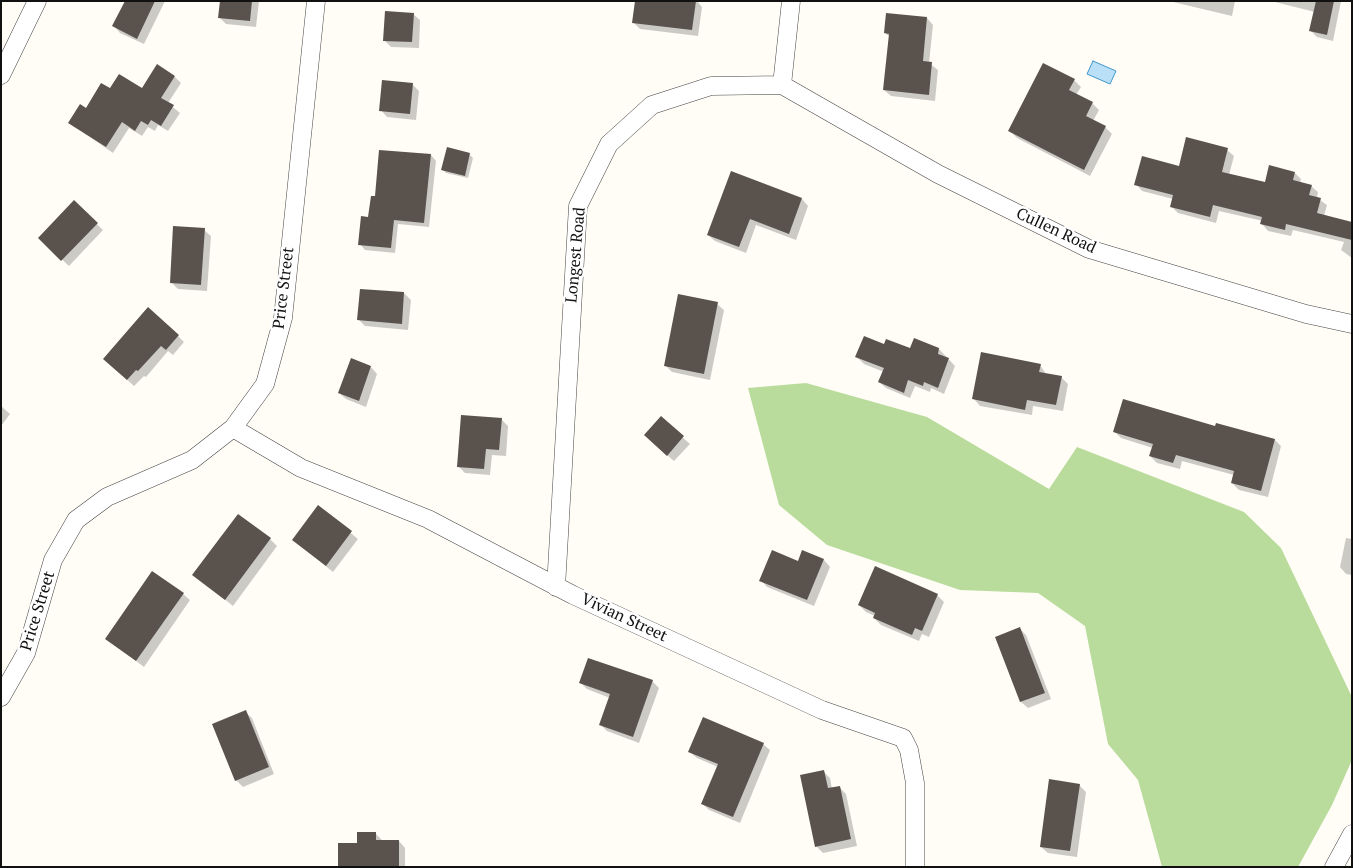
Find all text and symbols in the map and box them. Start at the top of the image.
street label: Cullen Road [1013,204,1099,258]
street label: Longest Road [562,206,590,304]
street label: Price Street [269,246,299,330]
street label: Price Street [17,569,59,653]
street label: Vivian Street [578,590,670,646]

